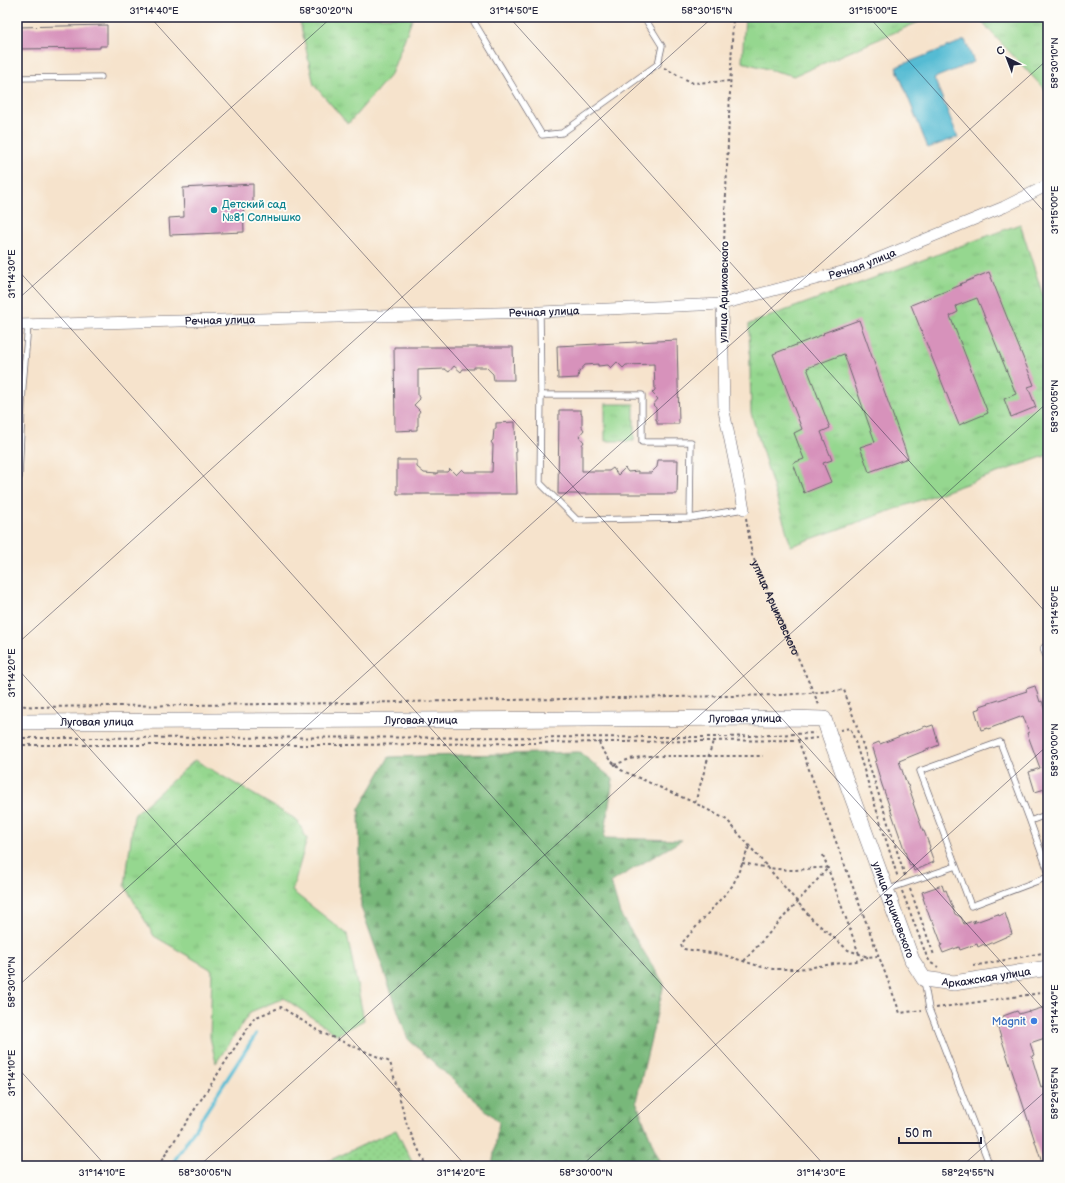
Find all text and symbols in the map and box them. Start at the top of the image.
text: 31°14'40"E [129,5,179,17]
text: 58°30'20"N [299,5,353,17]
text: 31°14'50"E [490,5,539,17]
text: 58°30'15"N [681,5,733,17]
text: 31°15'00"E [849,5,898,17]
text: 58°30'10"N [1049,37,1061,89]
north arrow [987,38,1027,78]
text: С [993,43,1008,58]
text: 31°15'00"E [1049,185,1061,234]
place label: Детский сад №81 Солнышко [222,198,301,224]
marker: Детский сад №81 Солнышко [209,205,219,215]
street label: улица Арциховского [717,241,731,343]
street label: Речная улица [827,245,898,282]
text: 31°14'30"E [6,249,18,299]
street label: Речная улица [508,304,580,319]
street label: Речная улица [184,313,256,327]
text: 58°30'05"N [1049,379,1061,433]
street label: улица Арциховского [749,558,802,657]
text: 31°14'50"E [1049,585,1061,634]
text: 31°14'20"E [6,648,18,697]
street label: Луговая улица [707,712,782,725]
street label: Луговая улица [383,713,458,727]
street label: Луговая улица [59,715,134,728]
text: 58°30'00"N [1049,723,1061,777]
street label: улица Арциховского [870,860,917,960]
text: 58°30'10"N [6,956,18,1008]
street label: Аркажская улица [940,964,1032,990]
text: 31°14'40"E [1049,984,1061,1034]
place label: Magnit [992,1015,1027,1028]
marker: Magnit [1029,1016,1039,1026]
text: 31°14'10"E [6,1049,18,1096]
text: 58°29'55"N [1049,1067,1061,1119]
scale bar [899,1119,981,1145]
text: 50 m [905,1126,932,1141]
text: 31°14'10"E [79,1167,126,1179]
text: 58°30'05"N [178,1167,232,1179]
text: 31°14'20"E [437,1167,486,1179]
text: 58°30'00"N [559,1167,613,1179]
text: 31°14'30"E [796,1167,846,1179]
text: 58°29'55"N [942,1167,994,1179]

